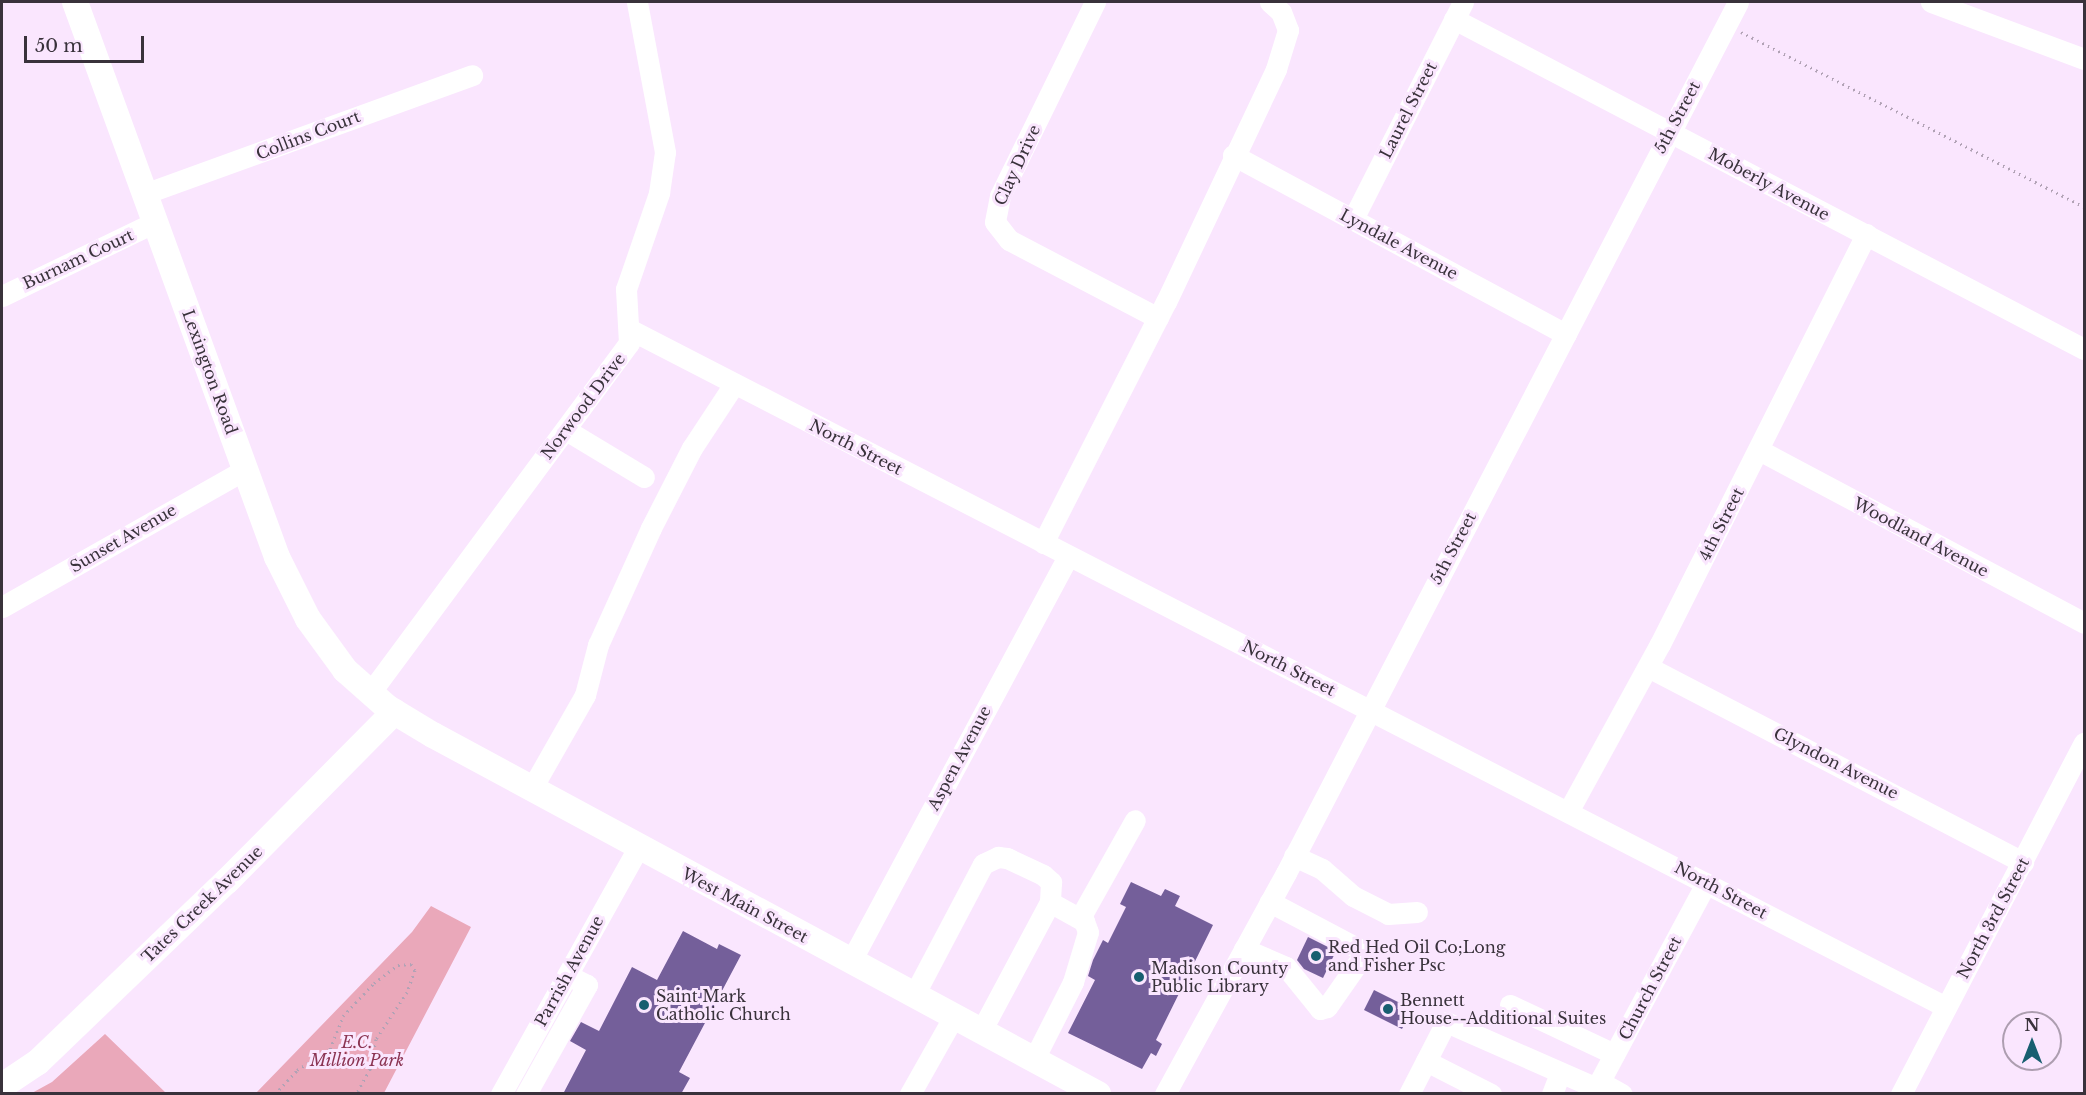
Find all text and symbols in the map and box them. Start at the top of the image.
scale bar [27,24,147,62]
text: 50 m [35,35,83,57]
street label: Laurel Street [1375,59,1441,161]
street label: 5th Street [1650,78,1704,156]
street label: Collins Court [253,106,363,164]
street label: Clay Drive [990,121,1044,209]
street label: Moberly Avenue [1705,144,1833,224]
street label: Lyndale Avenue [1337,205,1461,283]
street label: Burnam Court [20,225,136,293]
street label: Lexington Road [179,307,241,437]
street label: Norwood Drive [537,349,629,463]
street label: North Street [806,415,906,479]
street label: 4th Street [1694,484,1748,564]
street label: Woodland Avenue [1850,493,1992,581]
street label: Sunset Avenue [66,500,180,576]
street label: 5th Street [1426,509,1480,587]
street label: North Street [1239,636,1339,700]
street label: Aspen Avenue [923,702,995,814]
street label: Glyndon Avenue [1770,723,1902,803]
street label: Tates Creek Avenue [137,841,267,967]
street label: North 3rd Street [1953,854,2033,982]
street label: North Street [1672,858,1770,922]
street label: West Main Street [679,864,811,946]
street label: Parrish Avenue [531,912,607,1030]
street label: Church Street [1615,933,1685,1043]
place label: Red Hed Oil Co;Long and Fisher Psc [1328,937,1505,975]
marker: Red Hed Oil Co;Long and Fisher Psc [1309,949,1323,963]
place label: Madison County Public Library [1151,958,1288,996]
marker: Madison County Public Library [1132,970,1146,984]
place label: Saint Mark Catholic Church [656,986,791,1024]
place label: Bennett House--Additional Suites [1400,990,1606,1028]
marker: Saint Mark Catholic Church [637,998,651,1012]
marker: Bennett House--Additional Suites [1381,1002,1395,1016]
north arrow [2002,1011,2062,1071]
text: N [2024,1015,2040,1035]
park label: E.C. Million Park [310,1032,404,1070]

